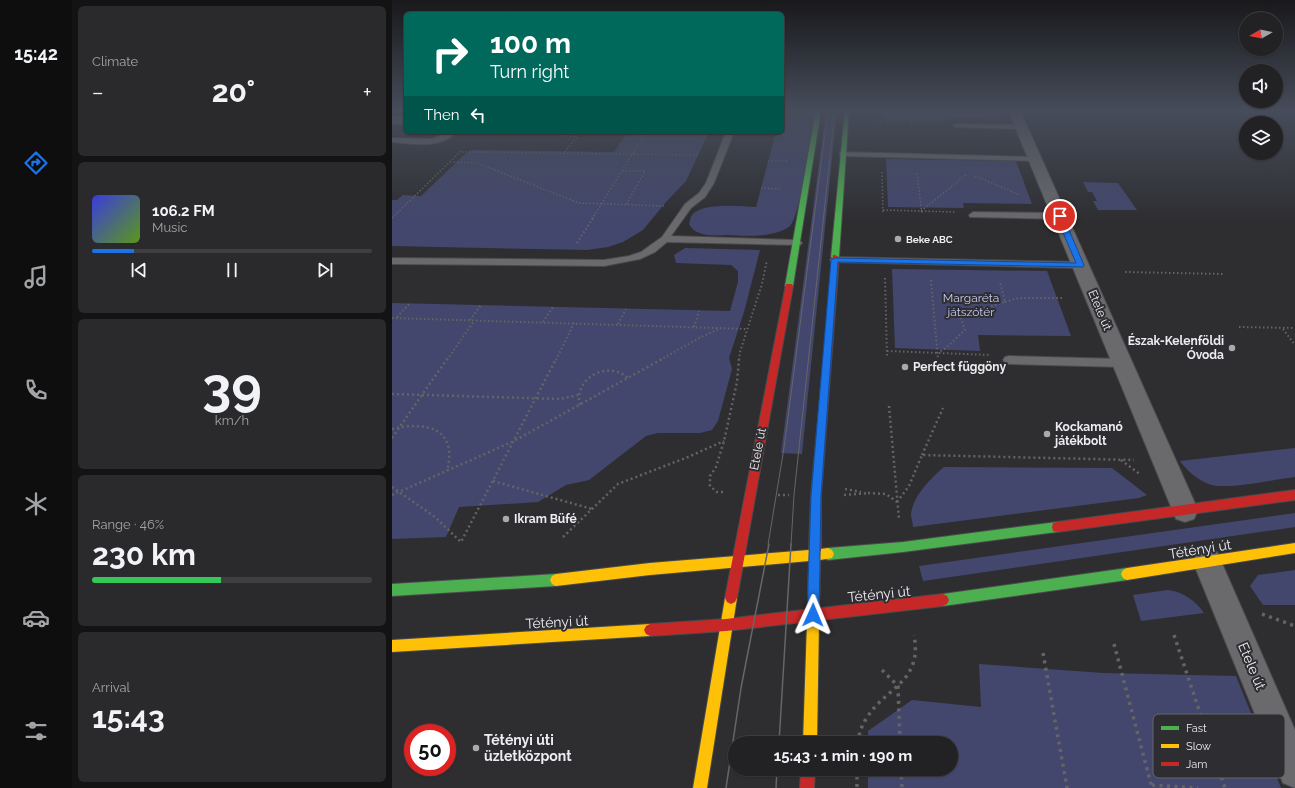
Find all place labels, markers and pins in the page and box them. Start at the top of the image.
pin [1043,199,1077,233]
marker: Beke ABC [893,234,903,244]
place label: Beke ABC [906,234,953,245]
place label: Észak-Kelenföldi Óvoda [1128,333,1224,362]
marker: Észak-Kelenföldi Óvoda [1227,343,1237,353]
place label: Perfect függöny [913,360,1006,374]
marker: Perfect függöny [900,362,910,372]
place label: Kockamanó játékbolt [1053,420,1123,448]
marker: Kockamanó játékbolt [1042,429,1052,439]
place label: Ikram Büfé [514,512,577,526]
marker: Ikram Büfé [501,514,511,524]
place label: Tétényi úti üzletközpont [484,732,572,764]
marker: Tétényi úti üzletközpont [471,743,481,753]

